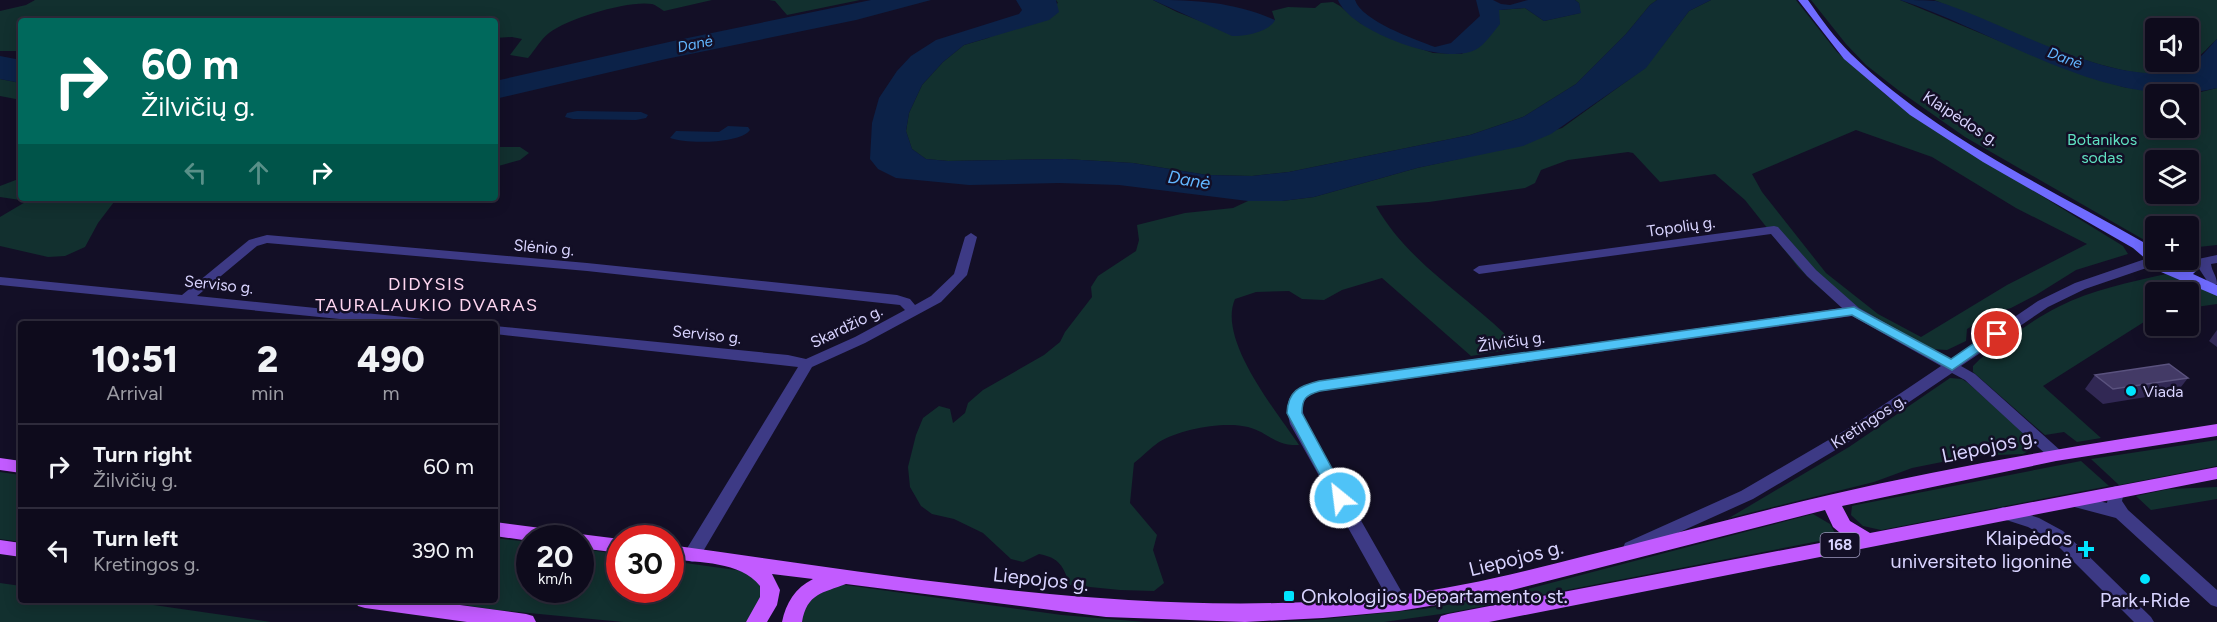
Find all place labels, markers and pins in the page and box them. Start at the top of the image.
pin [1971,308,2022,359]
place label: Viada [2143,382,2184,401]
marker: Viada [2124,384,2138,398]
place label: Klaipėdos universiteto ligoninė [1890,526,2072,573]
marker: Klaipėdos universiteto ligoninė [2077,540,2095,558]
marker: Park+Ride [2138,572,2152,586]
place label: Onkologijos Departamento st. [1301,584,1568,608]
place label: Park+Ride [2100,588,2190,612]
marker: Onkologijos Departamento st. [1282,589,1296,603]

